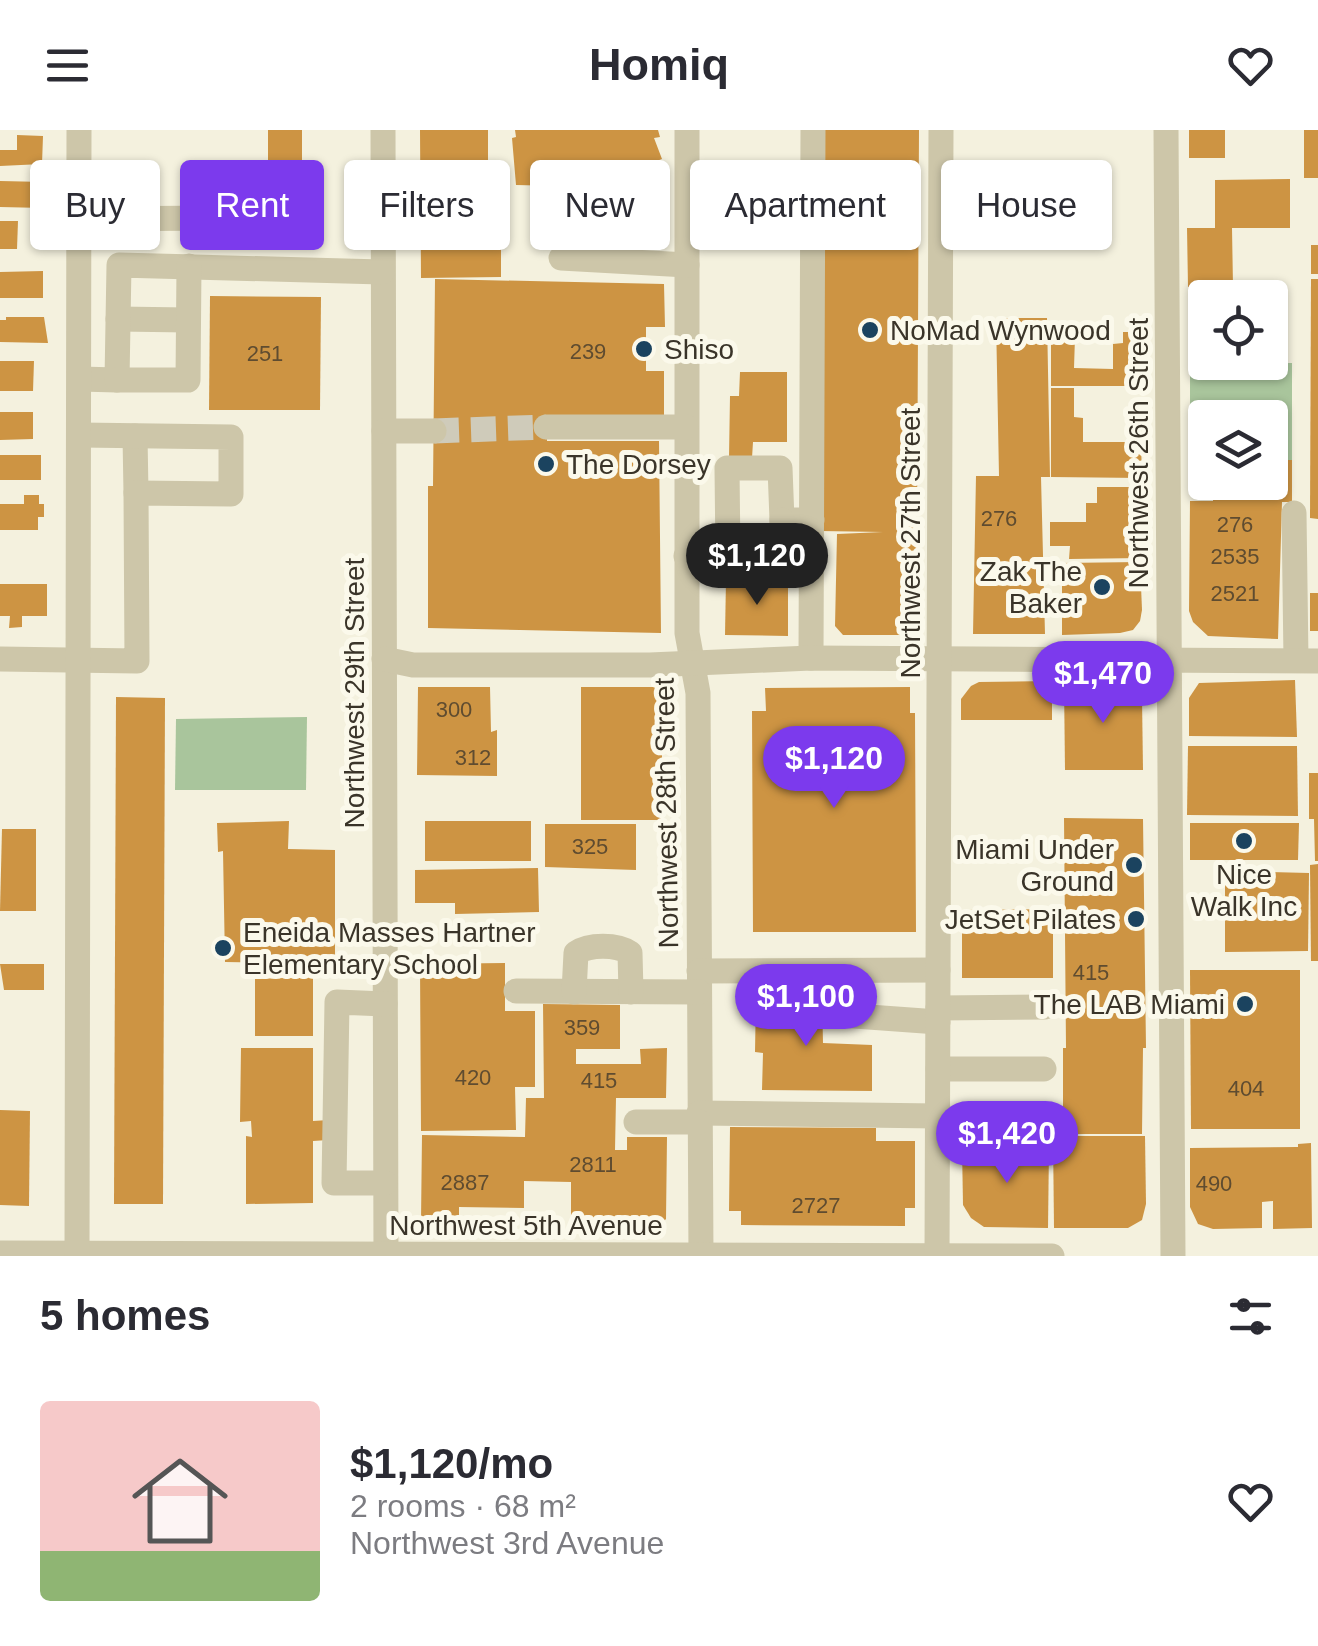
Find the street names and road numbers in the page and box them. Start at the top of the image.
street label: Northwest 26th Street [1123,317,1154,588]
street label: Northwest 27th Street [895,407,926,678]
street label: Northwest 29th Street [339,557,370,828]
street label: Northwest 28th Street [649,677,684,949]
street label: Northwest 5th Avenue [389,1210,663,1241]

